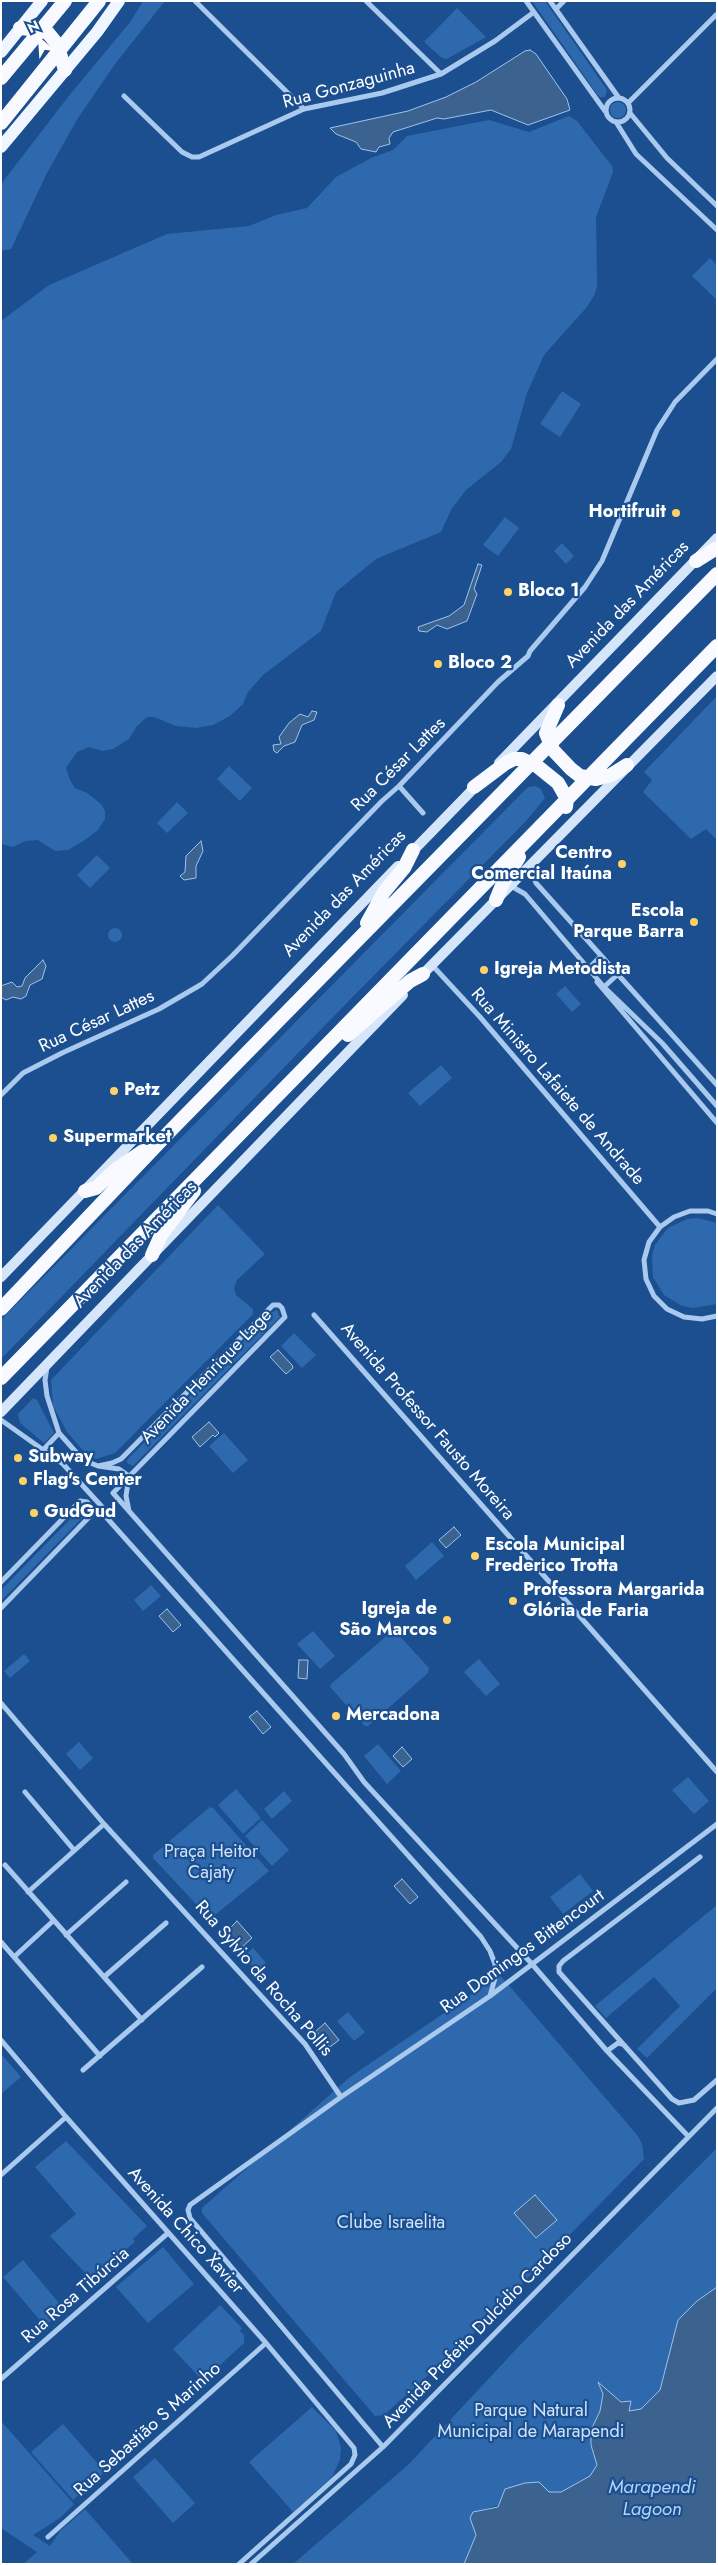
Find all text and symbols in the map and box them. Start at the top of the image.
north arrow [15,15,65,65]
text: N [24,15,43,38]
street label: Rua Gonzaguinha [281,58,417,114]
place label: Hortifruit [589,502,666,524]
marker: Hortifruit [670,507,682,519]
street label: Avenida das Américas [562,537,694,673]
place label: Bloco 1 [518,581,580,603]
marker: Bloco 1 [502,586,514,598]
place label: Bloco 2 [448,653,512,675]
marker: Bloco 2 [432,658,444,670]
street label: Rua César Lattes [347,713,451,817]
street label: Avenida das Américas [279,826,411,962]
place label: Centro Comercial Itaúna [471,843,612,886]
marker: Centro Comercial Itaúna [616,858,628,870]
place label: Escola Parque Barra [573,901,684,944]
marker: Escola Parque Barra [688,916,700,928]
place label: Igreja Metodista [494,959,631,981]
marker: Igreja Metodista [478,964,490,976]
street label: Rua Ministro Lafaiete de Andrade [466,984,648,1190]
street label: Rua César Lattes [36,986,158,1058]
place label: Petz [124,1080,160,1102]
marker: Petz [108,1085,120,1097]
place label: Supermarket [63,1127,171,1149]
marker: Supermarket [47,1132,59,1144]
street label: Avenida das Américas [70,1177,202,1313]
street label: Avenida Henrique Lage [137,1305,277,1449]
street label: Avenida Professor Fausto Moreira [335,1319,519,1525]
place label: Subway [28,1447,93,1469]
marker: Subway [12,1452,24,1464]
place label: Flag's Center [33,1470,142,1492]
marker: Flag's Center [17,1475,29,1487]
place label: GudGud [44,1502,116,1524]
marker: GudGud [28,1507,40,1519]
place label: Escola Municipal Frederico Trotta [485,1535,625,1578]
marker: Escola Municipal Frederico Trotta [469,1550,481,1562]
place label: Professora Margarida Glória de Faria [523,1580,704,1622]
marker: Professora Margarida Glória de Faria [507,1595,519,1607]
place label: Igreja de São Marcos [339,1599,437,1642]
marker: Igreja de São Marcos [441,1614,453,1626]
place label: Mercadona [346,1705,440,1727]
marker: Mercadona [330,1710,342,1722]
park label: Praça Heitor Cajaty [164,1842,258,1885]
street label: Rua Domingos Bittencourt [437,1885,609,2019]
street label: Rua Sylvio da Rocha Pollis [190,1897,336,2061]
street label: Avenida Chico Xavier [122,2163,248,2299]
park label: Clube Israelita [337,2213,445,2235]
street label: Avenida Prefeito Dulcídio Cardoso [379,2229,577,2433]
street label: Rua Rosa Tibúrcia [18,2243,134,2349]
street label: Rua Sebastião S Marinho [70,2358,226,2502]
park label: Parque Natural Municipal de Marapendi [438,2401,624,2444]
water label: Marapendi Lagoon [608,2477,696,2521]

